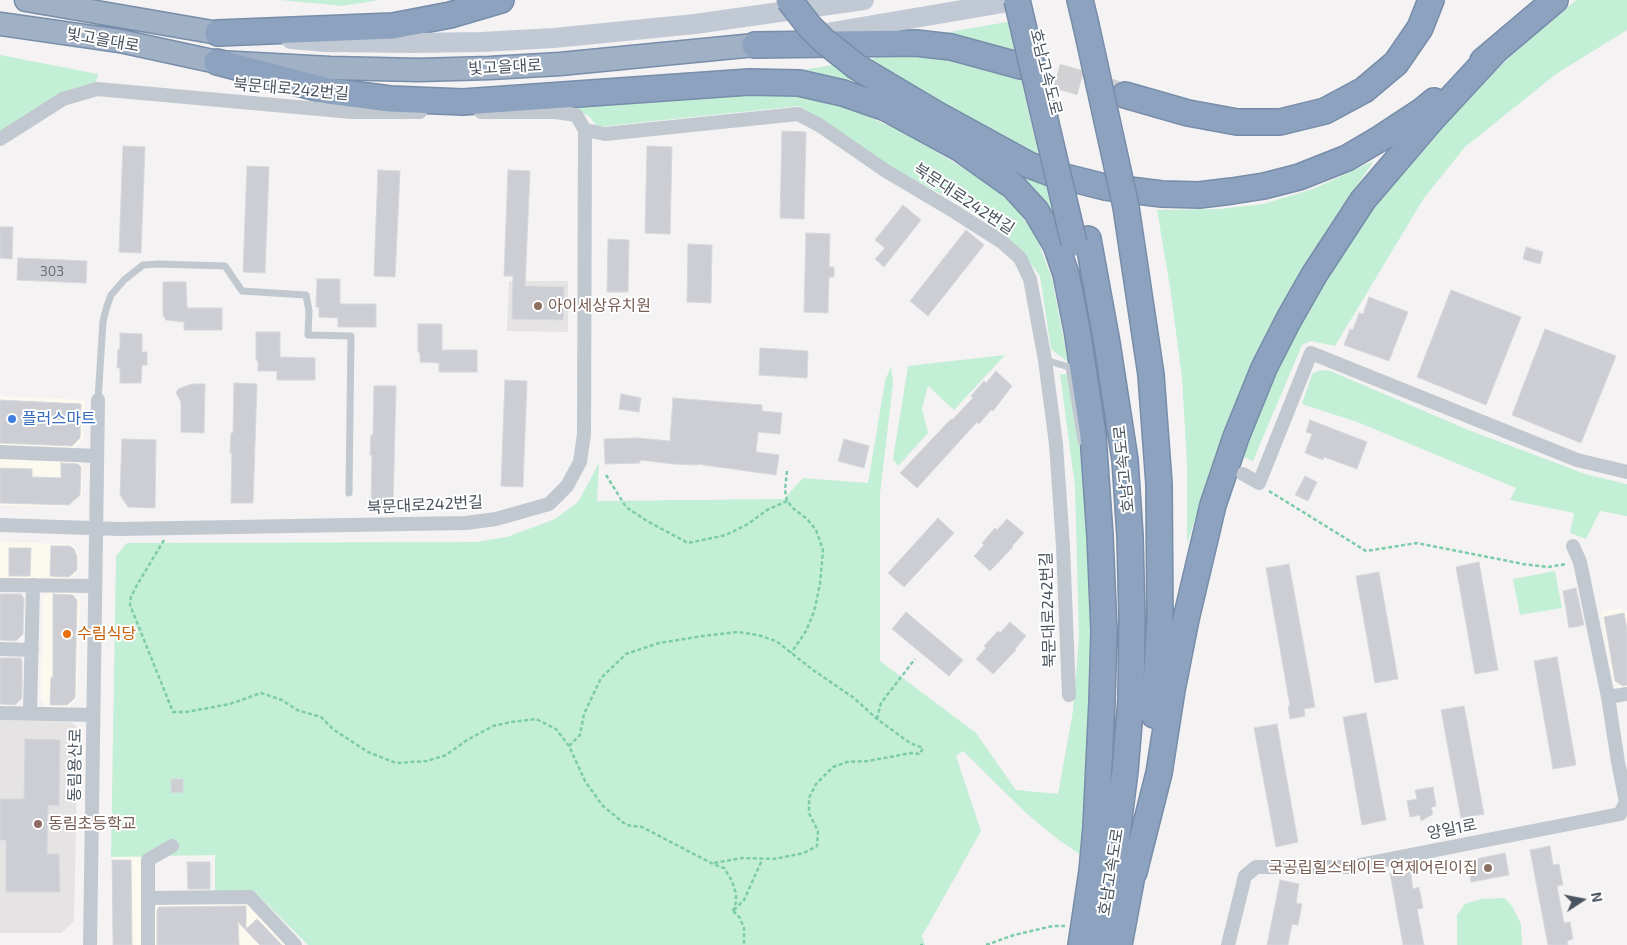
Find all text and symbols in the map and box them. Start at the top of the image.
street label: 빛고을대로 [65,24,141,56]
street label: 호남고속도로 [1026,27,1066,117]
street label: 빛고을대로 [468,55,542,79]
street label: 북문대로242번길 [232,74,350,104]
street label: 북문대로242번길 [910,159,1018,239]
house number: 303 [40,263,64,279]
place label: 아이세상유치원 [548,296,651,316]
marker: 아이세상유치원 [532,300,544,312]
place label: 플러스마트 [22,409,96,429]
marker: 플러스마트 [6,413,18,425]
street label: 호남고속도로 [1110,424,1138,514]
street label: 북문대로242번길 [367,492,483,518]
street label: 북문대로242번길 [1036,552,1060,668]
place label: 수림식당 [77,624,136,644]
marker: 수림식당 [61,628,73,640]
street label: 동림용산로 [65,728,85,802]
place label: 동림초등학교 [48,814,136,834]
street label: 양일1로 [1425,815,1479,843]
marker: 동림초등학교 [32,818,44,830]
street label: 호남고속도로 [1095,827,1127,917]
place label: 국공립힐스테이트 연제어린이집 [1268,858,1478,878]
marker: 국공립힐스테이트 연제어린이집 [1482,862,1494,874]
north arrow [1557,875,1607,925]
text: N [1588,890,1607,904]

